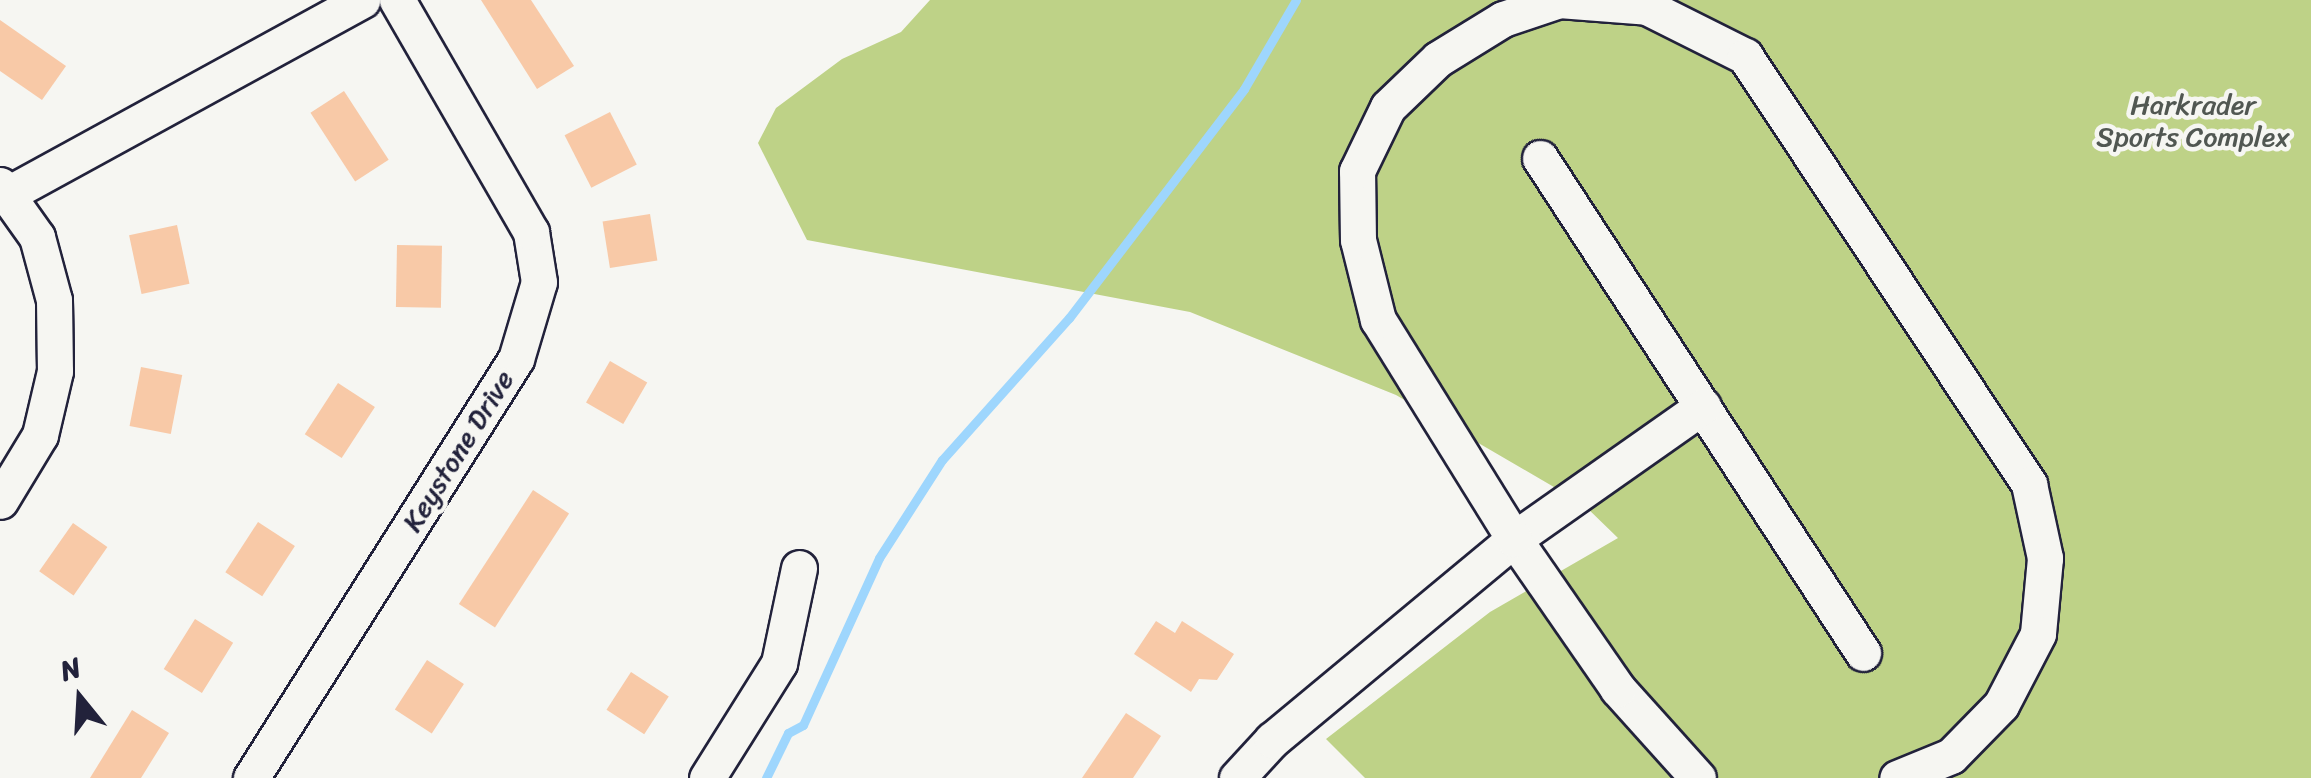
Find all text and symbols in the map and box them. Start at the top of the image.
park label: Harkrader Sports Complex [2096,88,2290,154]
street label: Keystone Drive [395,364,521,538]
text: N [54,643,87,695]
north arrow [30,648,130,748]

